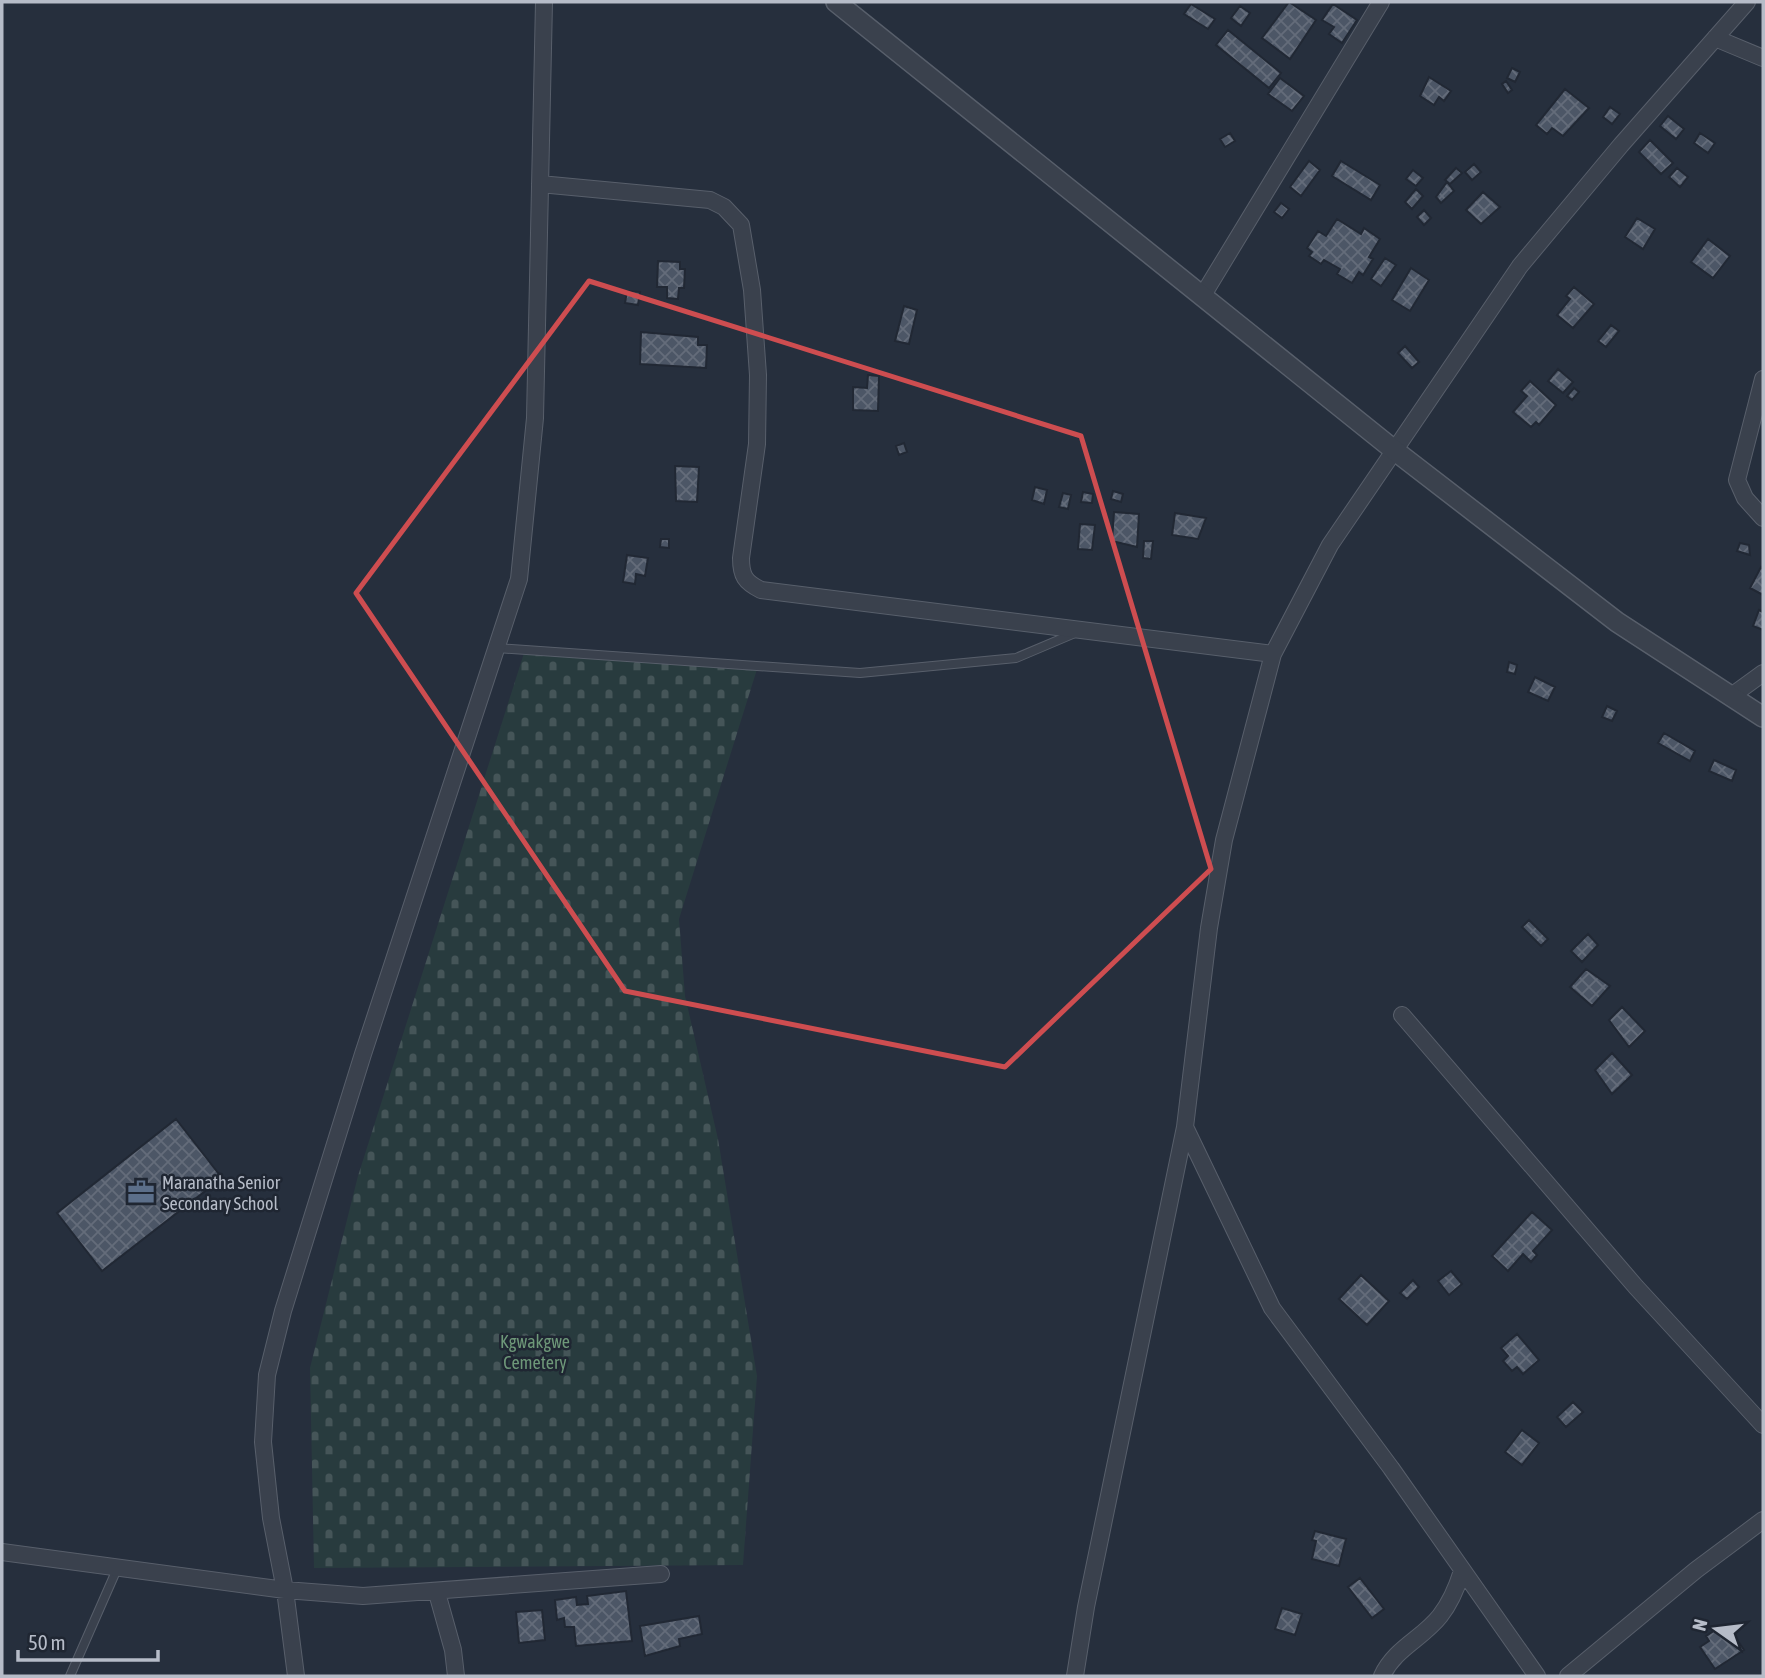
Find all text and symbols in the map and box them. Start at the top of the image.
place label: Maranatha Senior Secondary School [162,1172,281,1214]
office icon: Maranatha Senior Secondary School [126,1177,156,1207]
park label: Kgwakgwe Cemetery [500,1331,570,1373]
north arrow [1681,1594,1751,1664]
text: N [1687,1617,1712,1633]
scale bar [18,1618,158,1662]
text: 50 m [28,1630,66,1654]

